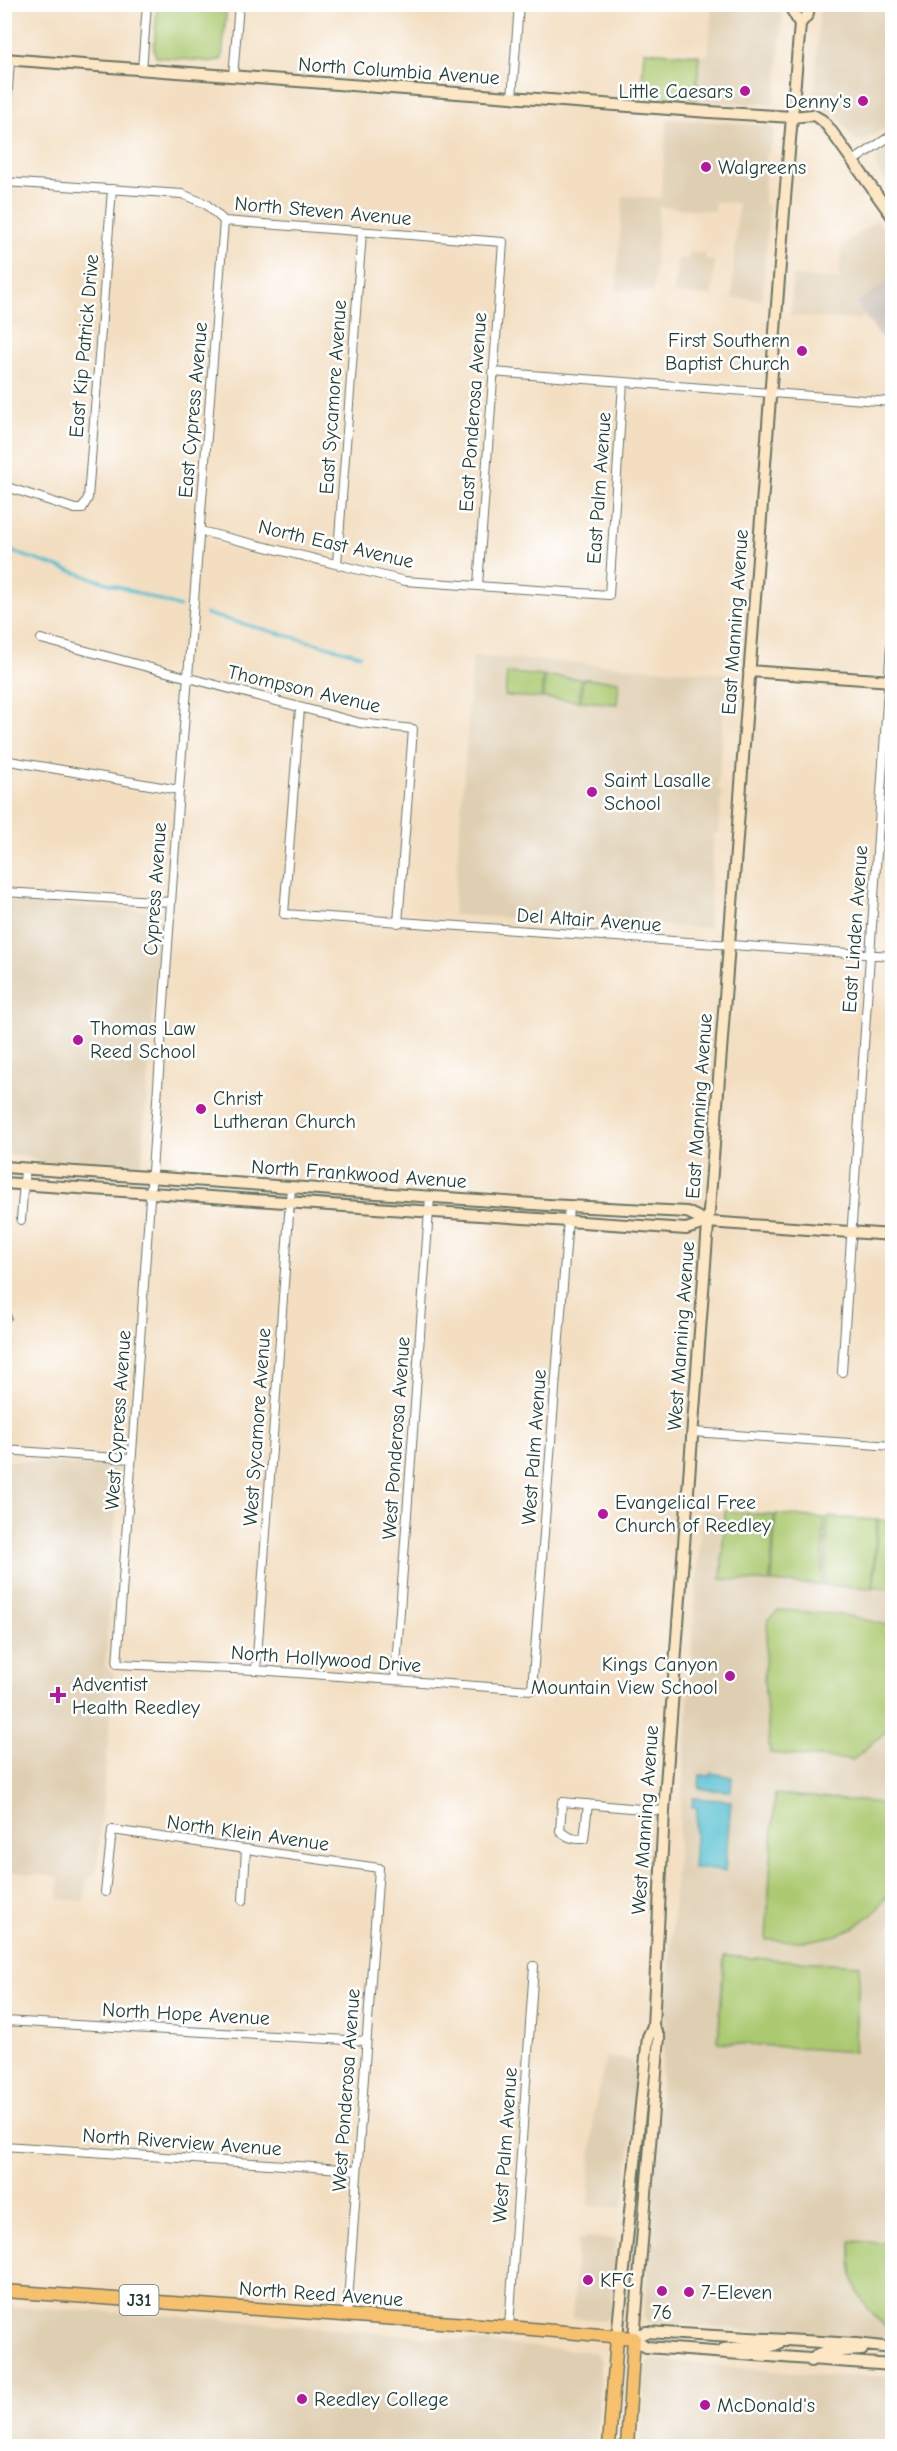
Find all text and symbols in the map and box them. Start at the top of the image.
street label: North Columbia Avenue [297,52,501,90]
place label: Little Caesars [618,80,733,103]
marker: Little Caesars [738,84,752,98]
place label: Denny's [785,90,851,113]
marker: Denny's [856,94,870,108]
place label: Walgreens [718,156,806,179]
marker: Walgreens [699,160,713,174]
street label: North Steven Avenue [234,192,412,230]
street label: East Kip Patrick Drive [65,253,103,439]
street label: East Sycamore Avenue [315,299,351,495]
street label: East Ponderosa Avenue [455,311,491,513]
street label: East Cypress Avenue [174,321,212,499]
place label: First Southern Baptist Church [665,329,790,375]
marker: First Southern Baptist Church [795,344,809,358]
street label: East Palm Avenue [582,411,616,565]
street label: North East Avenue [256,515,416,573]
street label: East Manning Avenue [717,528,753,716]
street label: Thompson Avenue [225,660,383,718]
place label: Saint Lasalle School [604,769,711,815]
marker: Saint Lasalle School [585,785,599,799]
street label: Cypress Avenue [139,822,171,956]
street label: East Linden Avenue [838,844,872,1014]
street label: Del Altair Avenue [516,903,662,937]
street label: East Manning Avenue [681,1012,717,1200]
place label: Thomas Law Reed School [90,1017,196,1063]
marker: Thomas Law Reed School [71,1033,85,1047]
place label: Christ Lutheran Church [213,1087,356,1133]
marker: Christ Lutheran Church [194,1102,208,1116]
street label: North Frankwood Avenue [251,1155,467,1193]
street label: West Manning Avenue [663,1241,699,1431]
street label: West Sycamore Avenue [239,1327,275,1527]
street label: West Cypress Avenue [100,1329,136,1511]
street label: West Ponderosa Avenue [377,1336,415,1540]
street label: West Palm Avenue [517,1368,551,1526]
place label: Evangelical Free Church of Reedley [615,1491,771,1537]
marker: Evangelical Free Church of Reedley [596,1507,610,1521]
street label: North Hollywood Drive [230,1641,422,1677]
place label: Kings Canyon Mountain View School [531,1653,718,1699]
marker: Kings Canyon Mountain View School [723,1669,737,1683]
place label: Adventist Health Reedley [72,1673,200,1719]
marker: Adventist Health Reedley [49,1686,67,1704]
street label: West Manning Avenue [627,1725,663,1915]
street label: North Klein Avenue [165,1810,331,1856]
street label: West Ponderosa Avenue [327,1988,365,2192]
street label: North Hope Avenue [101,1998,271,2030]
street label: West Palm Avenue [488,2066,522,2224]
street label: North Riverview Avenue [82,2124,282,2160]
place label: KFC [600,2269,635,2292]
marker: KFC [581,2273,595,2287]
street label: North Reed Avenue [238,2277,404,2311]
place label: 7-Eleven [701,2281,772,2304]
marker: 76 [655,2284,669,2298]
road number: J31 [120,2285,158,2315]
marker: 7-Eleven [682,2285,696,2299]
place label: 76 [652,2301,672,2324]
place label: Reedley College [314,2388,449,2411]
marker: Reedley College [295,2392,309,2406]
place label: McDonald's [717,2394,815,2417]
marker: McDonald's [698,2398,712,2412]

